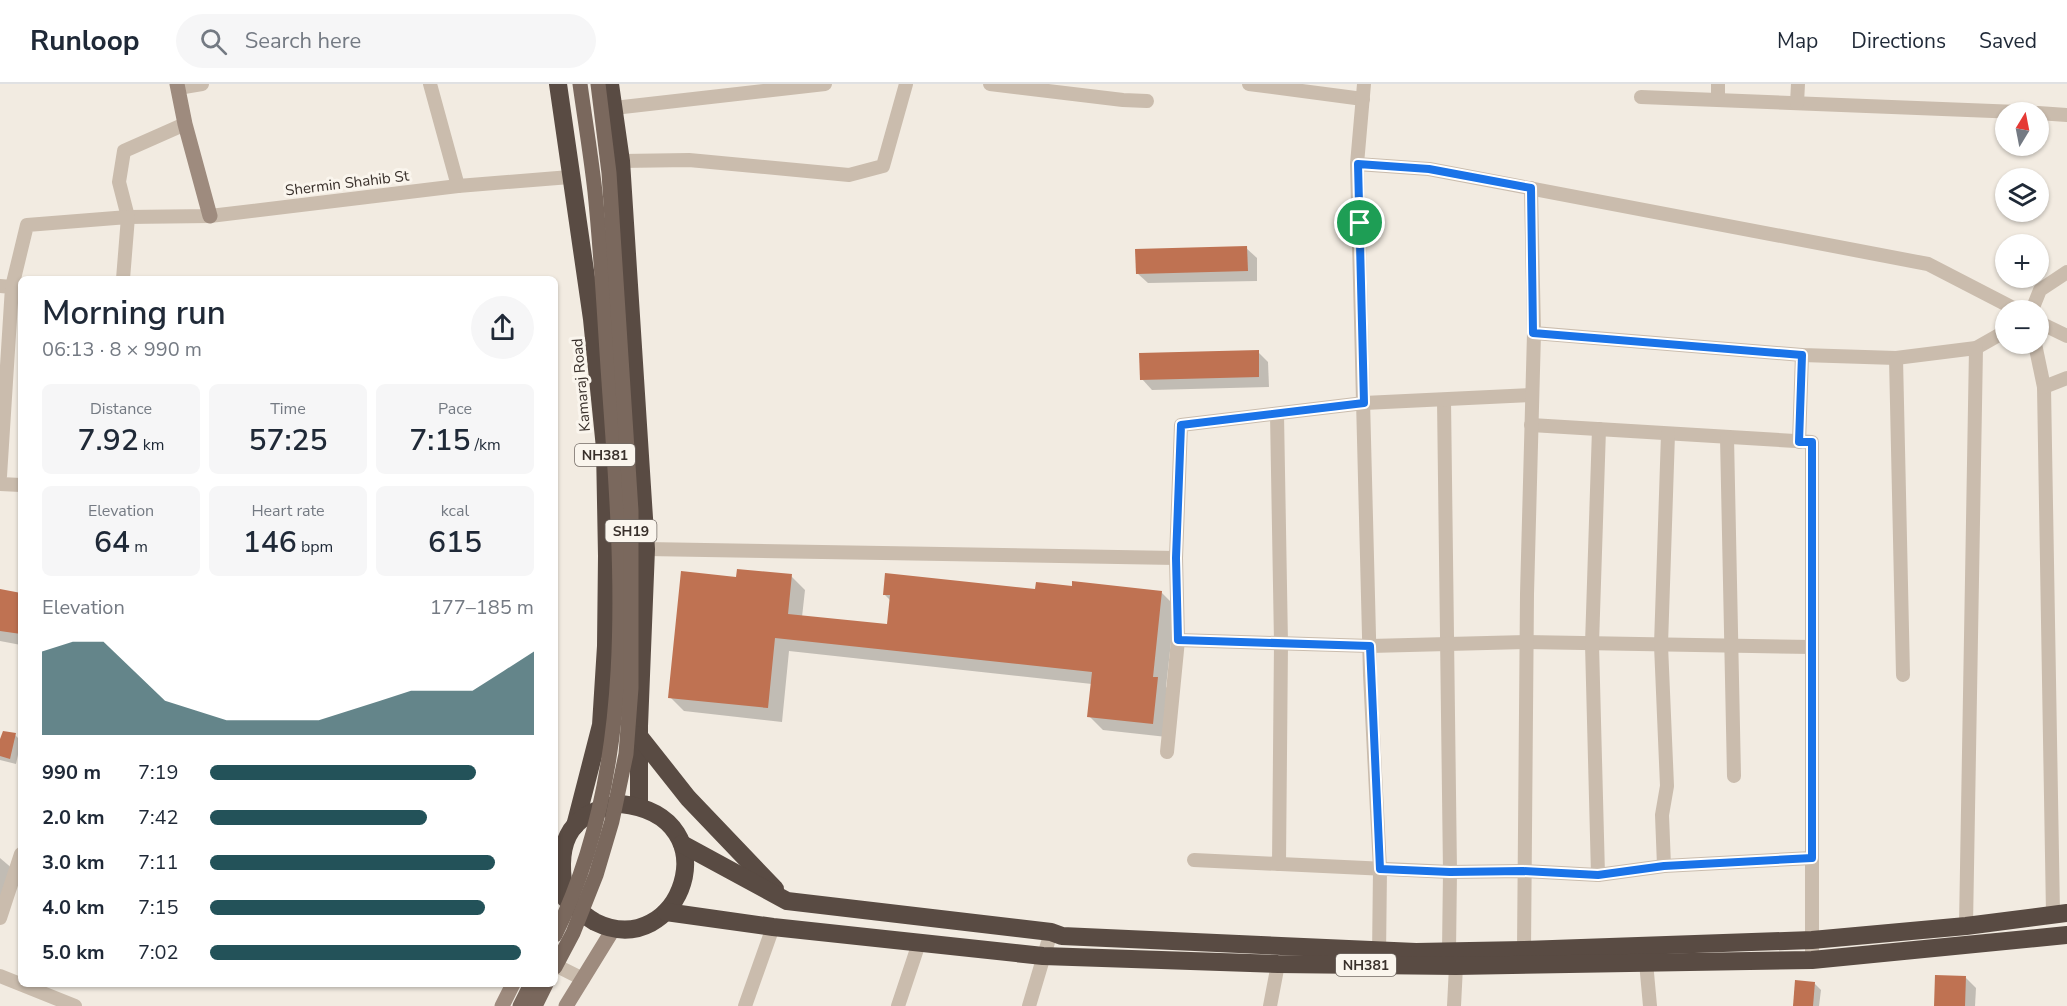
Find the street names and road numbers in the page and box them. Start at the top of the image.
street label: Shermin Shahib St [284,165,411,201]
street label: Kamaraj Road [567,337,595,433]
road number: NH381 [575,444,635,466]
road number: SH19 [606,520,656,542]
road number: NH381 [1336,954,1396,976]

